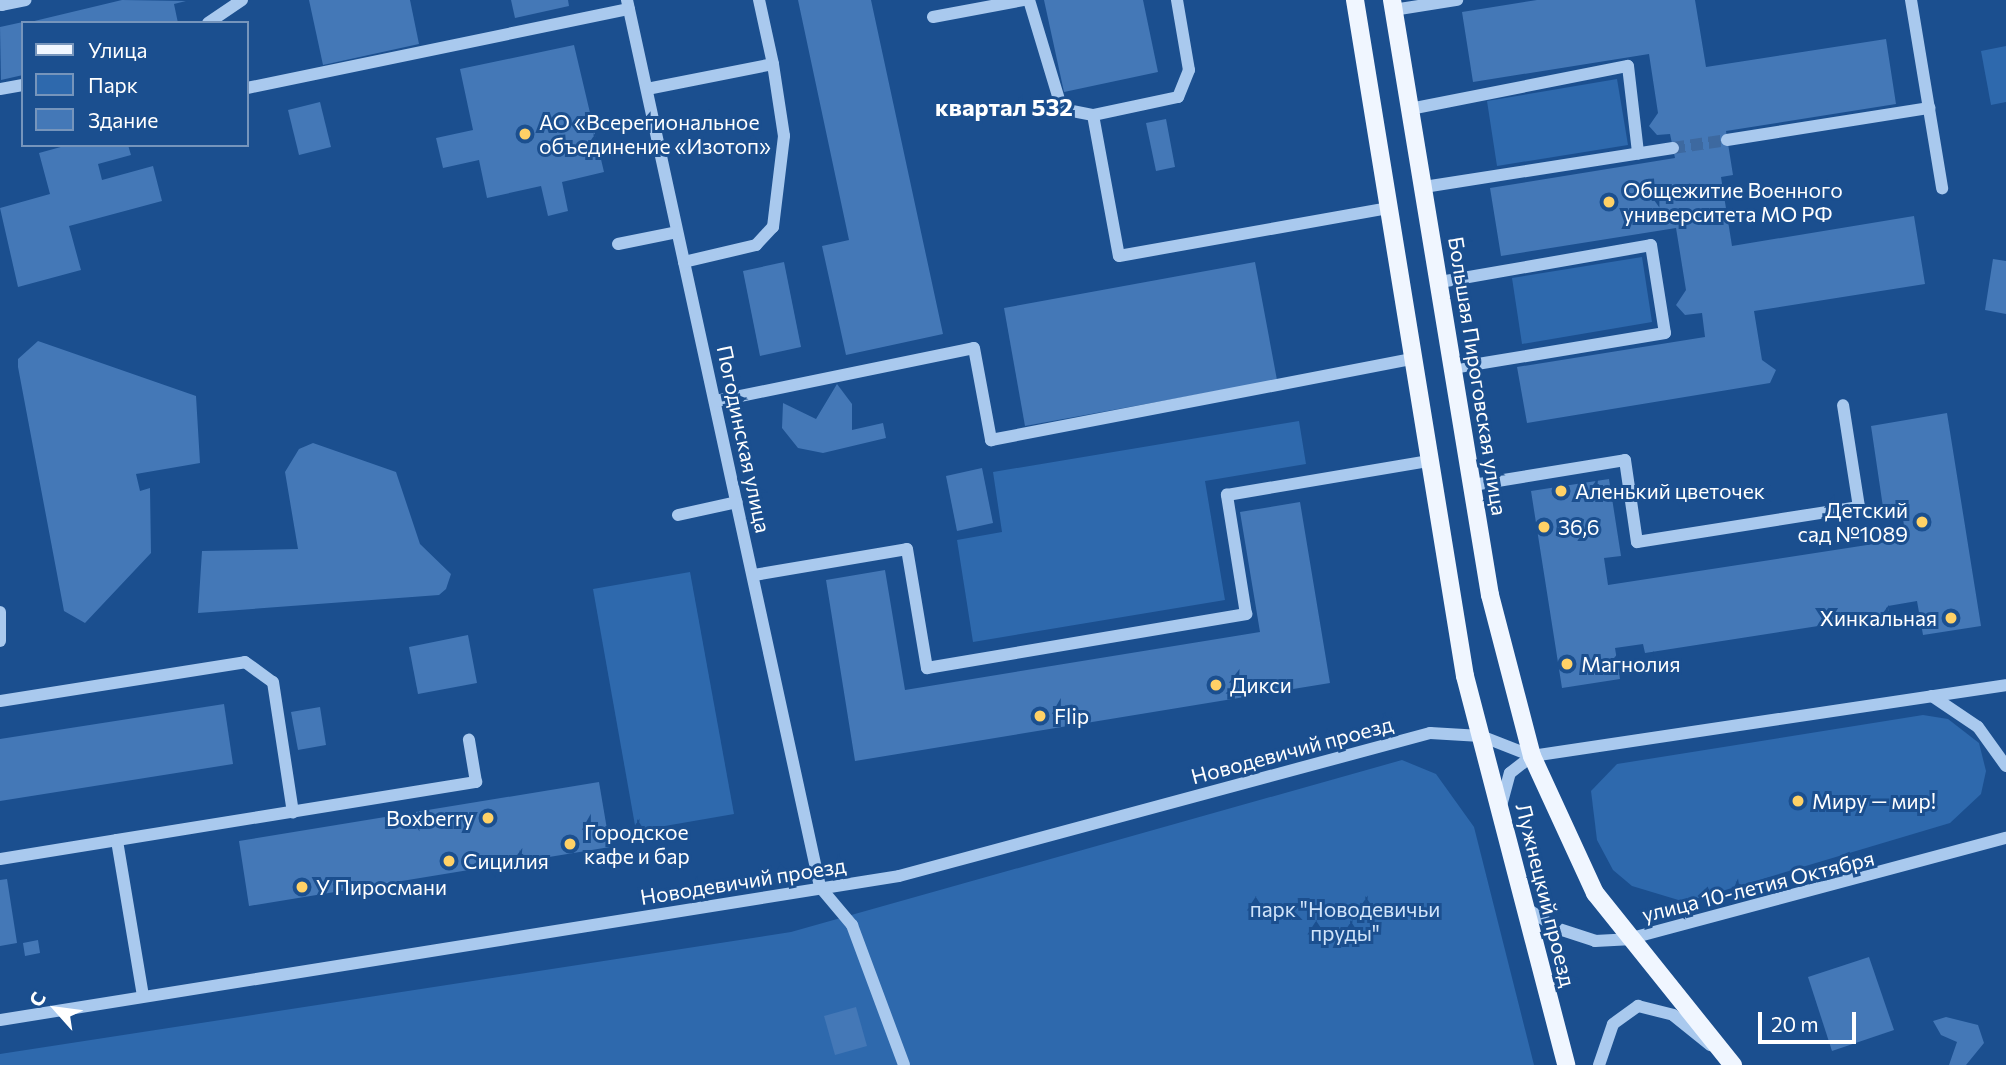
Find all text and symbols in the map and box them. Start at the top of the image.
legend [21,21,248,147]
text: Улица [88,37,147,62]
text: Парк [88,72,138,97]
district label: квартал 532 [935,93,1073,121]
text: Здание [88,107,158,132]
place label: АО «Всерегиональное объединение «Изотоп» [539,109,771,159]
marker: АО «Всерегиональное объединение «Изотоп» [517,126,533,142]
place label: Общежитие Военного университета МО РФ [1623,177,1843,227]
marker: Общежитие Военного университета МО РФ [1601,194,1617,210]
street label: Большая Пироговская улица [1443,235,1513,517]
street label: Погодинская улица [712,343,776,535]
place label: Аленький цветочек [1575,478,1765,504]
marker: Аленький цветочек [1553,483,1569,499]
place label: Детский сад №1089 [1798,497,1908,547]
place label: 36,6 [1558,514,1600,540]
marker: Детский сад №1089 [1914,514,1930,530]
marker: 36,6 [1536,519,1552,535]
place label: Хинкальная [1820,605,1937,631]
marker: Хинкальная [1943,610,1959,626]
place label: Магнолия [1581,651,1681,677]
marker: Магнолия [1559,656,1575,672]
place label: Дикси [1230,672,1292,698]
marker: Дикси [1208,677,1224,693]
place label: Flip [1054,703,1089,729]
marker: Flip [1032,708,1048,724]
street label: Новодевичий проезд [1188,711,1396,789]
place label: Миру — мир! [1812,788,1936,814]
marker: Миру — мир! [1790,793,1806,809]
street label: Лужнецкий проезд [1511,801,1581,989]
place label: Boxberry [386,805,474,831]
marker: Boxberry [480,810,496,826]
place label: Городское кафе и бар [584,819,690,869]
marker: Городское кафе и бар [562,836,578,852]
street label: улица 10-летия Октября [1639,845,1877,927]
place label: Сицилия [463,848,549,874]
street label: Новодевичий проезд [638,852,848,910]
marker: Сицилия [441,853,457,869]
place label: У Пиросмани [316,874,447,900]
marker: У Пиросмани [294,879,310,895]
park label: парк "Новодевичьи пруды" [1250,896,1440,946]
north arrow [21,974,91,1044]
text: С [24,988,50,1010]
scale bar [1761,998,1859,1042]
text: 20 m [1771,1011,1819,1036]

